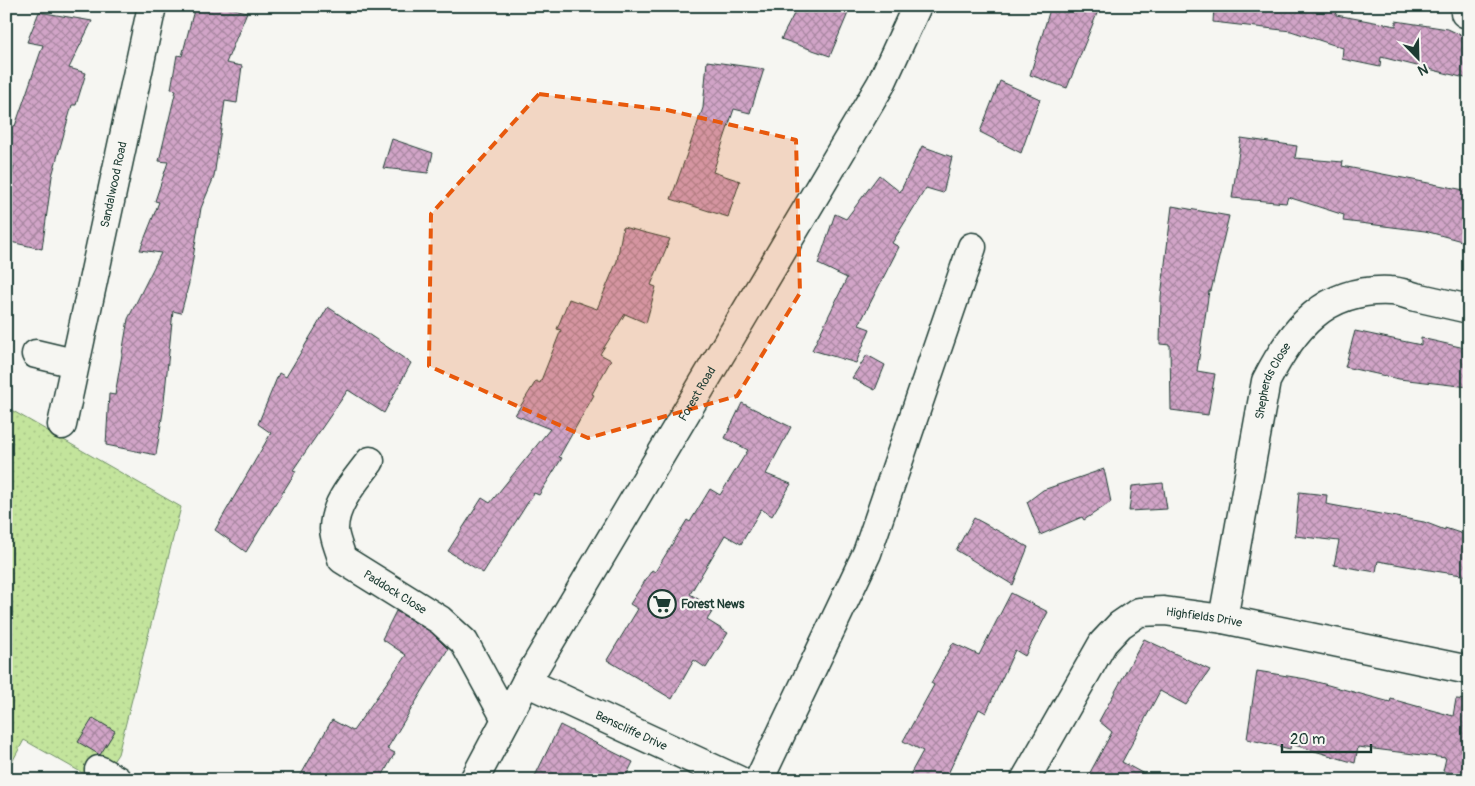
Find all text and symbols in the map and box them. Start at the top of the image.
north arrow [1392,32,1442,82]
text: N [1415,60,1431,79]
street label: Sandalwood Road [97,140,130,229]
street label: Shepherds Close [1252,340,1294,420]
street label: Forest Road [675,364,719,424]
street label: Paddock Close [361,567,429,617]
supermarket icon: Forest News [647,589,677,619]
place label: Forest News [681,597,745,612]
street label: Highfields Drive [1165,604,1244,630]
street label: Benscliffe Drive [593,708,670,754]
scale bar [1282,721,1371,753]
text: 20 m [1290,730,1325,749]

